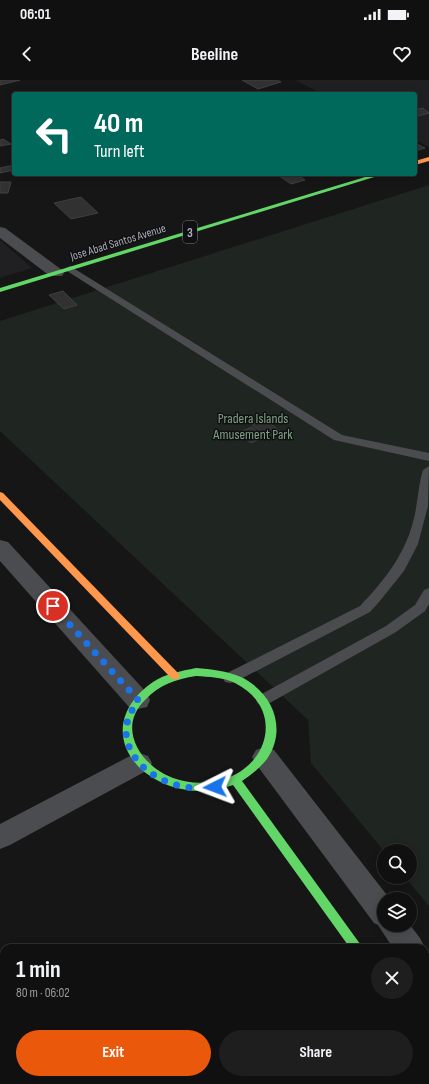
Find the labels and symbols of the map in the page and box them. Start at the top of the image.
street label: Jose Abad Santos Avenue [67,221,168,264]
road number: 3 [183,221,197,243]
park label: Pradera Islands Amusement Park [212,410,293,443]
pin [36,589,70,623]
position arrow [194,766,236,808]

